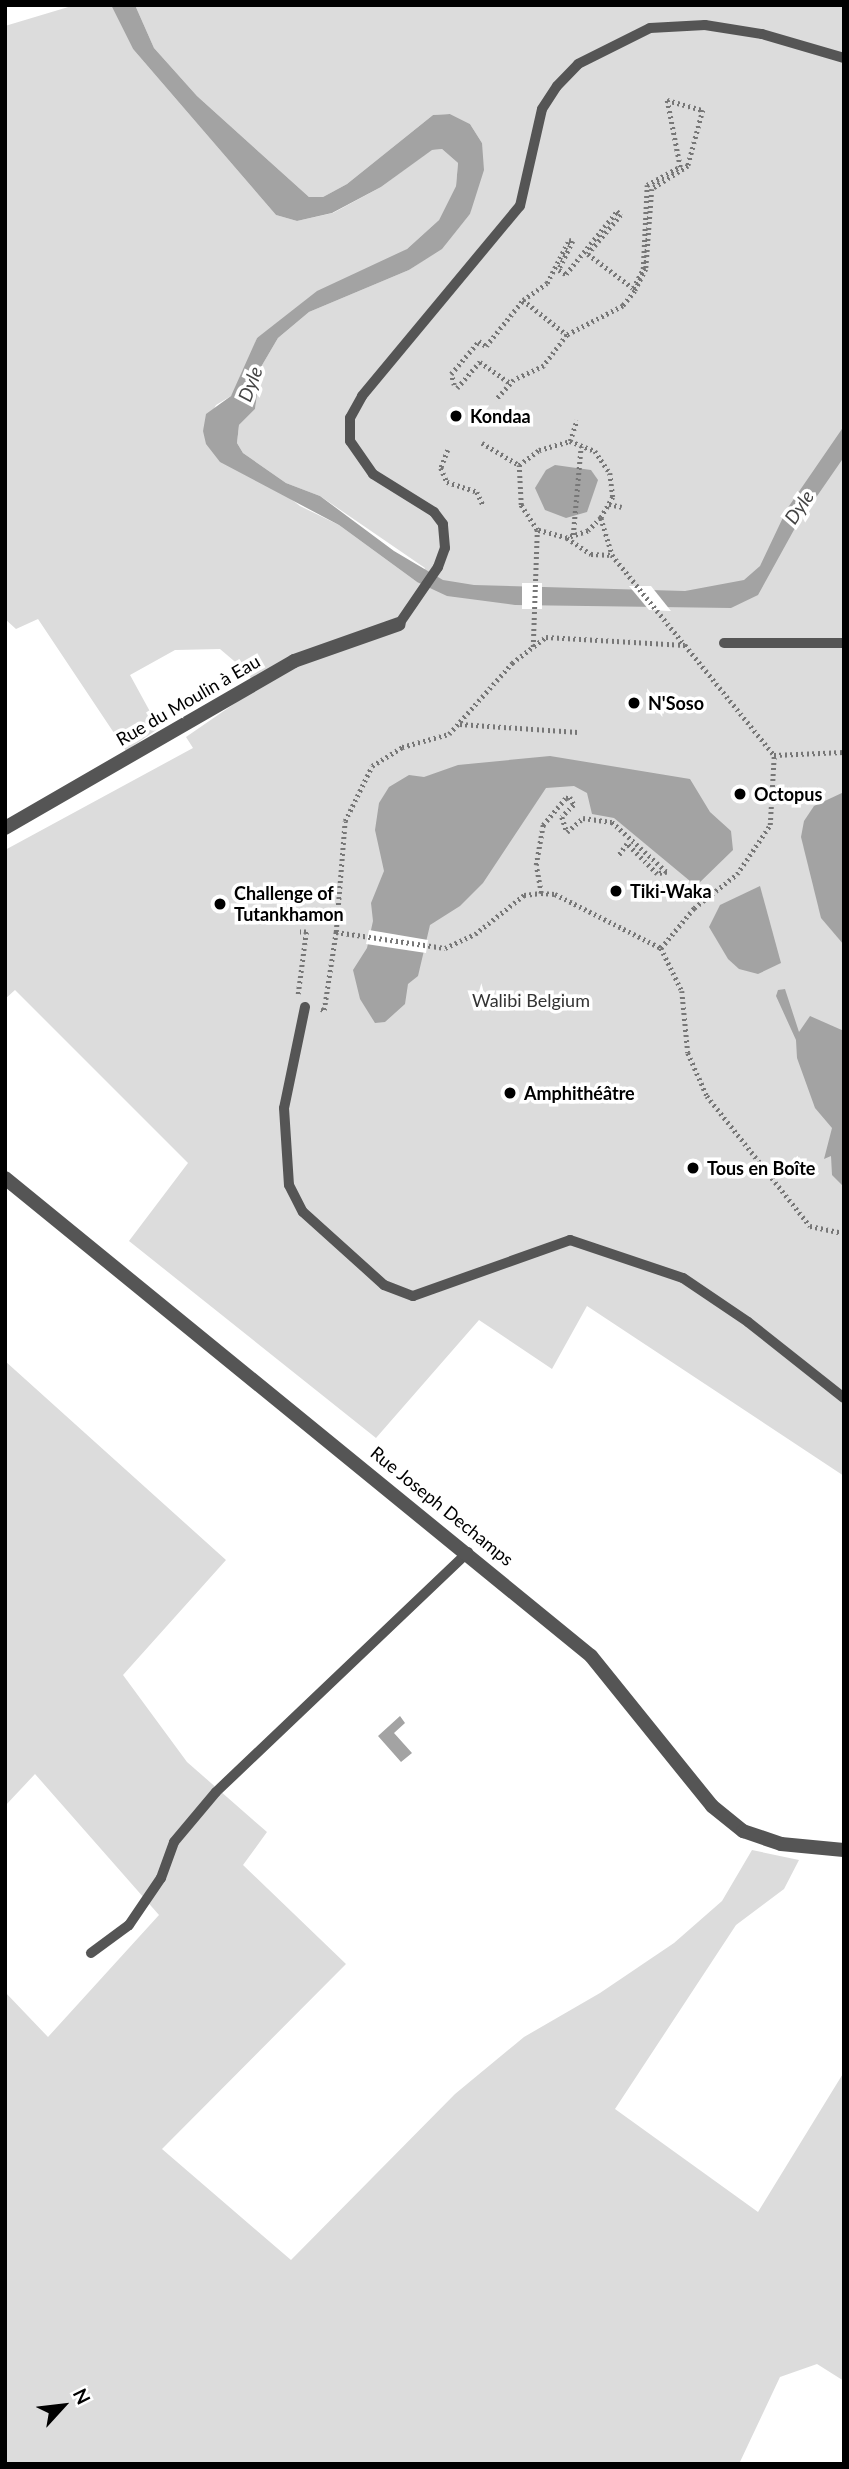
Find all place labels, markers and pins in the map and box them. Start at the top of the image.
place label: Kondaa [470,405,531,427]
marker: Kondaa [448,408,464,424]
place label: N'Soso [648,692,704,714]
marker: N'Soso [626,695,642,711]
place label: Octopus [754,783,822,805]
marker: Octopus [732,786,748,802]
place label: Tiki-Waka [630,880,712,902]
place label: Challenge of Tutankhamon [234,883,344,926]
marker: Tiki-Waka [608,883,624,899]
marker: Challenge of Tutankhamon [212,896,228,912]
place label: Amphithéâtre [524,1082,635,1104]
marker: Amphithéâtre [502,1085,518,1101]
place label: Tous en Boîte [707,1157,815,1179]
marker: Tous en Boîte [685,1160,701,1176]

